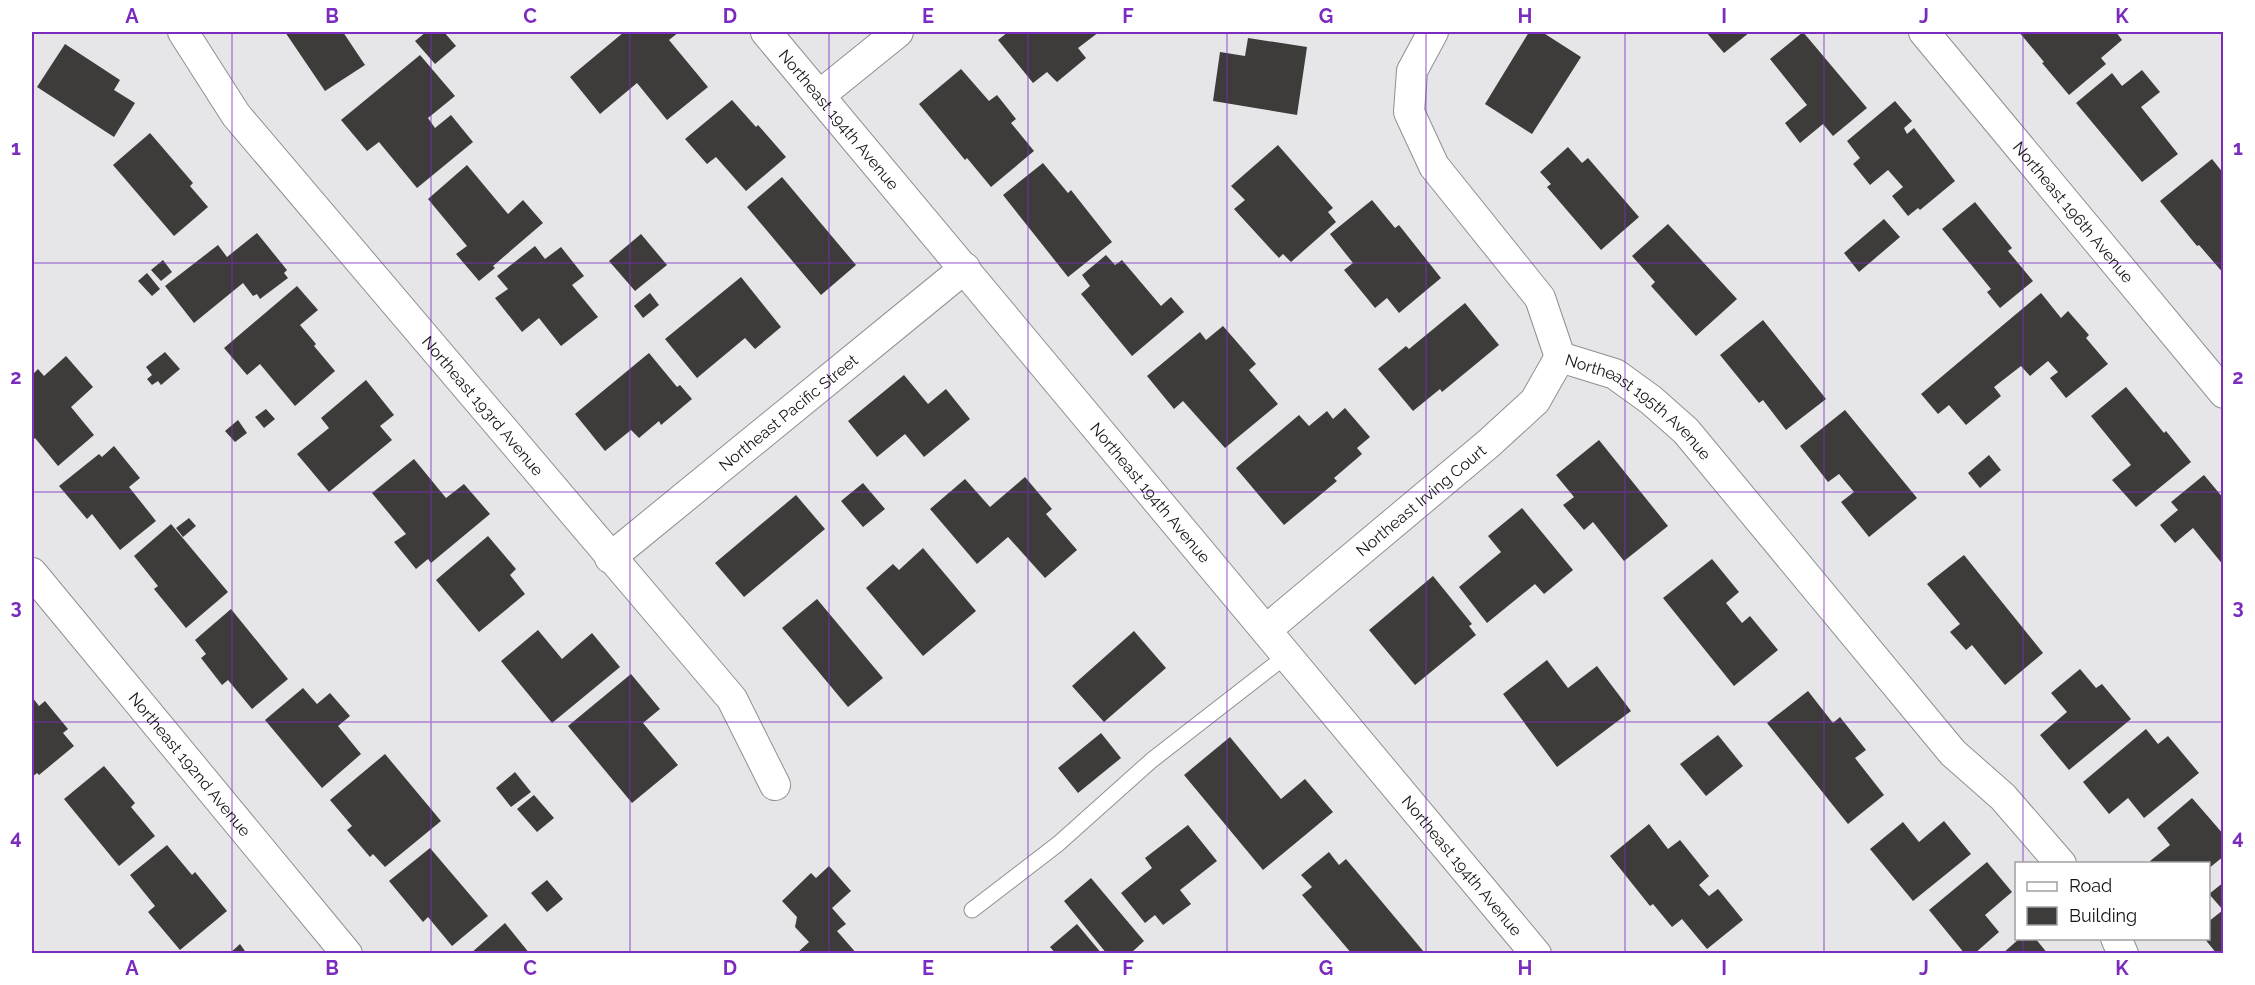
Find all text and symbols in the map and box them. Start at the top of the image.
text: A [125,4,139,28]
text: B [325,4,339,28]
text: C [523,4,537,28]
text: D [723,4,737,28]
text: E [922,4,934,28]
text: F [1122,4,1134,28]
text: G [1319,4,1333,28]
text: H [1518,4,1532,28]
text: I [1721,4,1727,28]
text: J [1919,4,1929,28]
text: K [2115,4,2129,28]
street label: Northeast 194th Avenue [775,46,903,194]
text: 1 [11,136,21,160]
text: 1 [2233,136,2243,160]
street label: Northeast 196th Avenue [2009,138,2137,287]
street label: Northeast 193rd Avenue [418,332,547,480]
street label: Northeast Pacific Street [715,350,862,475]
street label: Northeast 195th Avenue [1563,350,1715,464]
text: 2 [10,365,22,389]
text: 2 [2232,365,2244,389]
street label: Northeast 194th Avenue [1086,419,1214,567]
street label: Northeast Irving Court [1352,441,1490,560]
text: 3 [10,595,22,619]
text: 3 [2232,595,2244,619]
street label: Northeast 192nd Avenue [125,689,255,840]
street label: Northeast 194th Avenue [1398,792,1526,940]
text: 4 [10,825,22,849]
text: 4 [2232,825,2244,849]
legend [2015,862,2210,940]
text: Road [2069,875,2112,896]
text: Building [2069,905,2137,926]
text: A [125,956,139,980]
text: B [325,956,339,980]
text: C [523,956,537,980]
text: D [723,956,737,980]
text: E [922,956,934,980]
text: F [1122,956,1134,980]
text: G [1319,956,1333,980]
text: H [1518,956,1532,980]
text: I [1721,956,1727,980]
text: J [1919,956,1929,980]
text: K [2115,956,2129,980]

